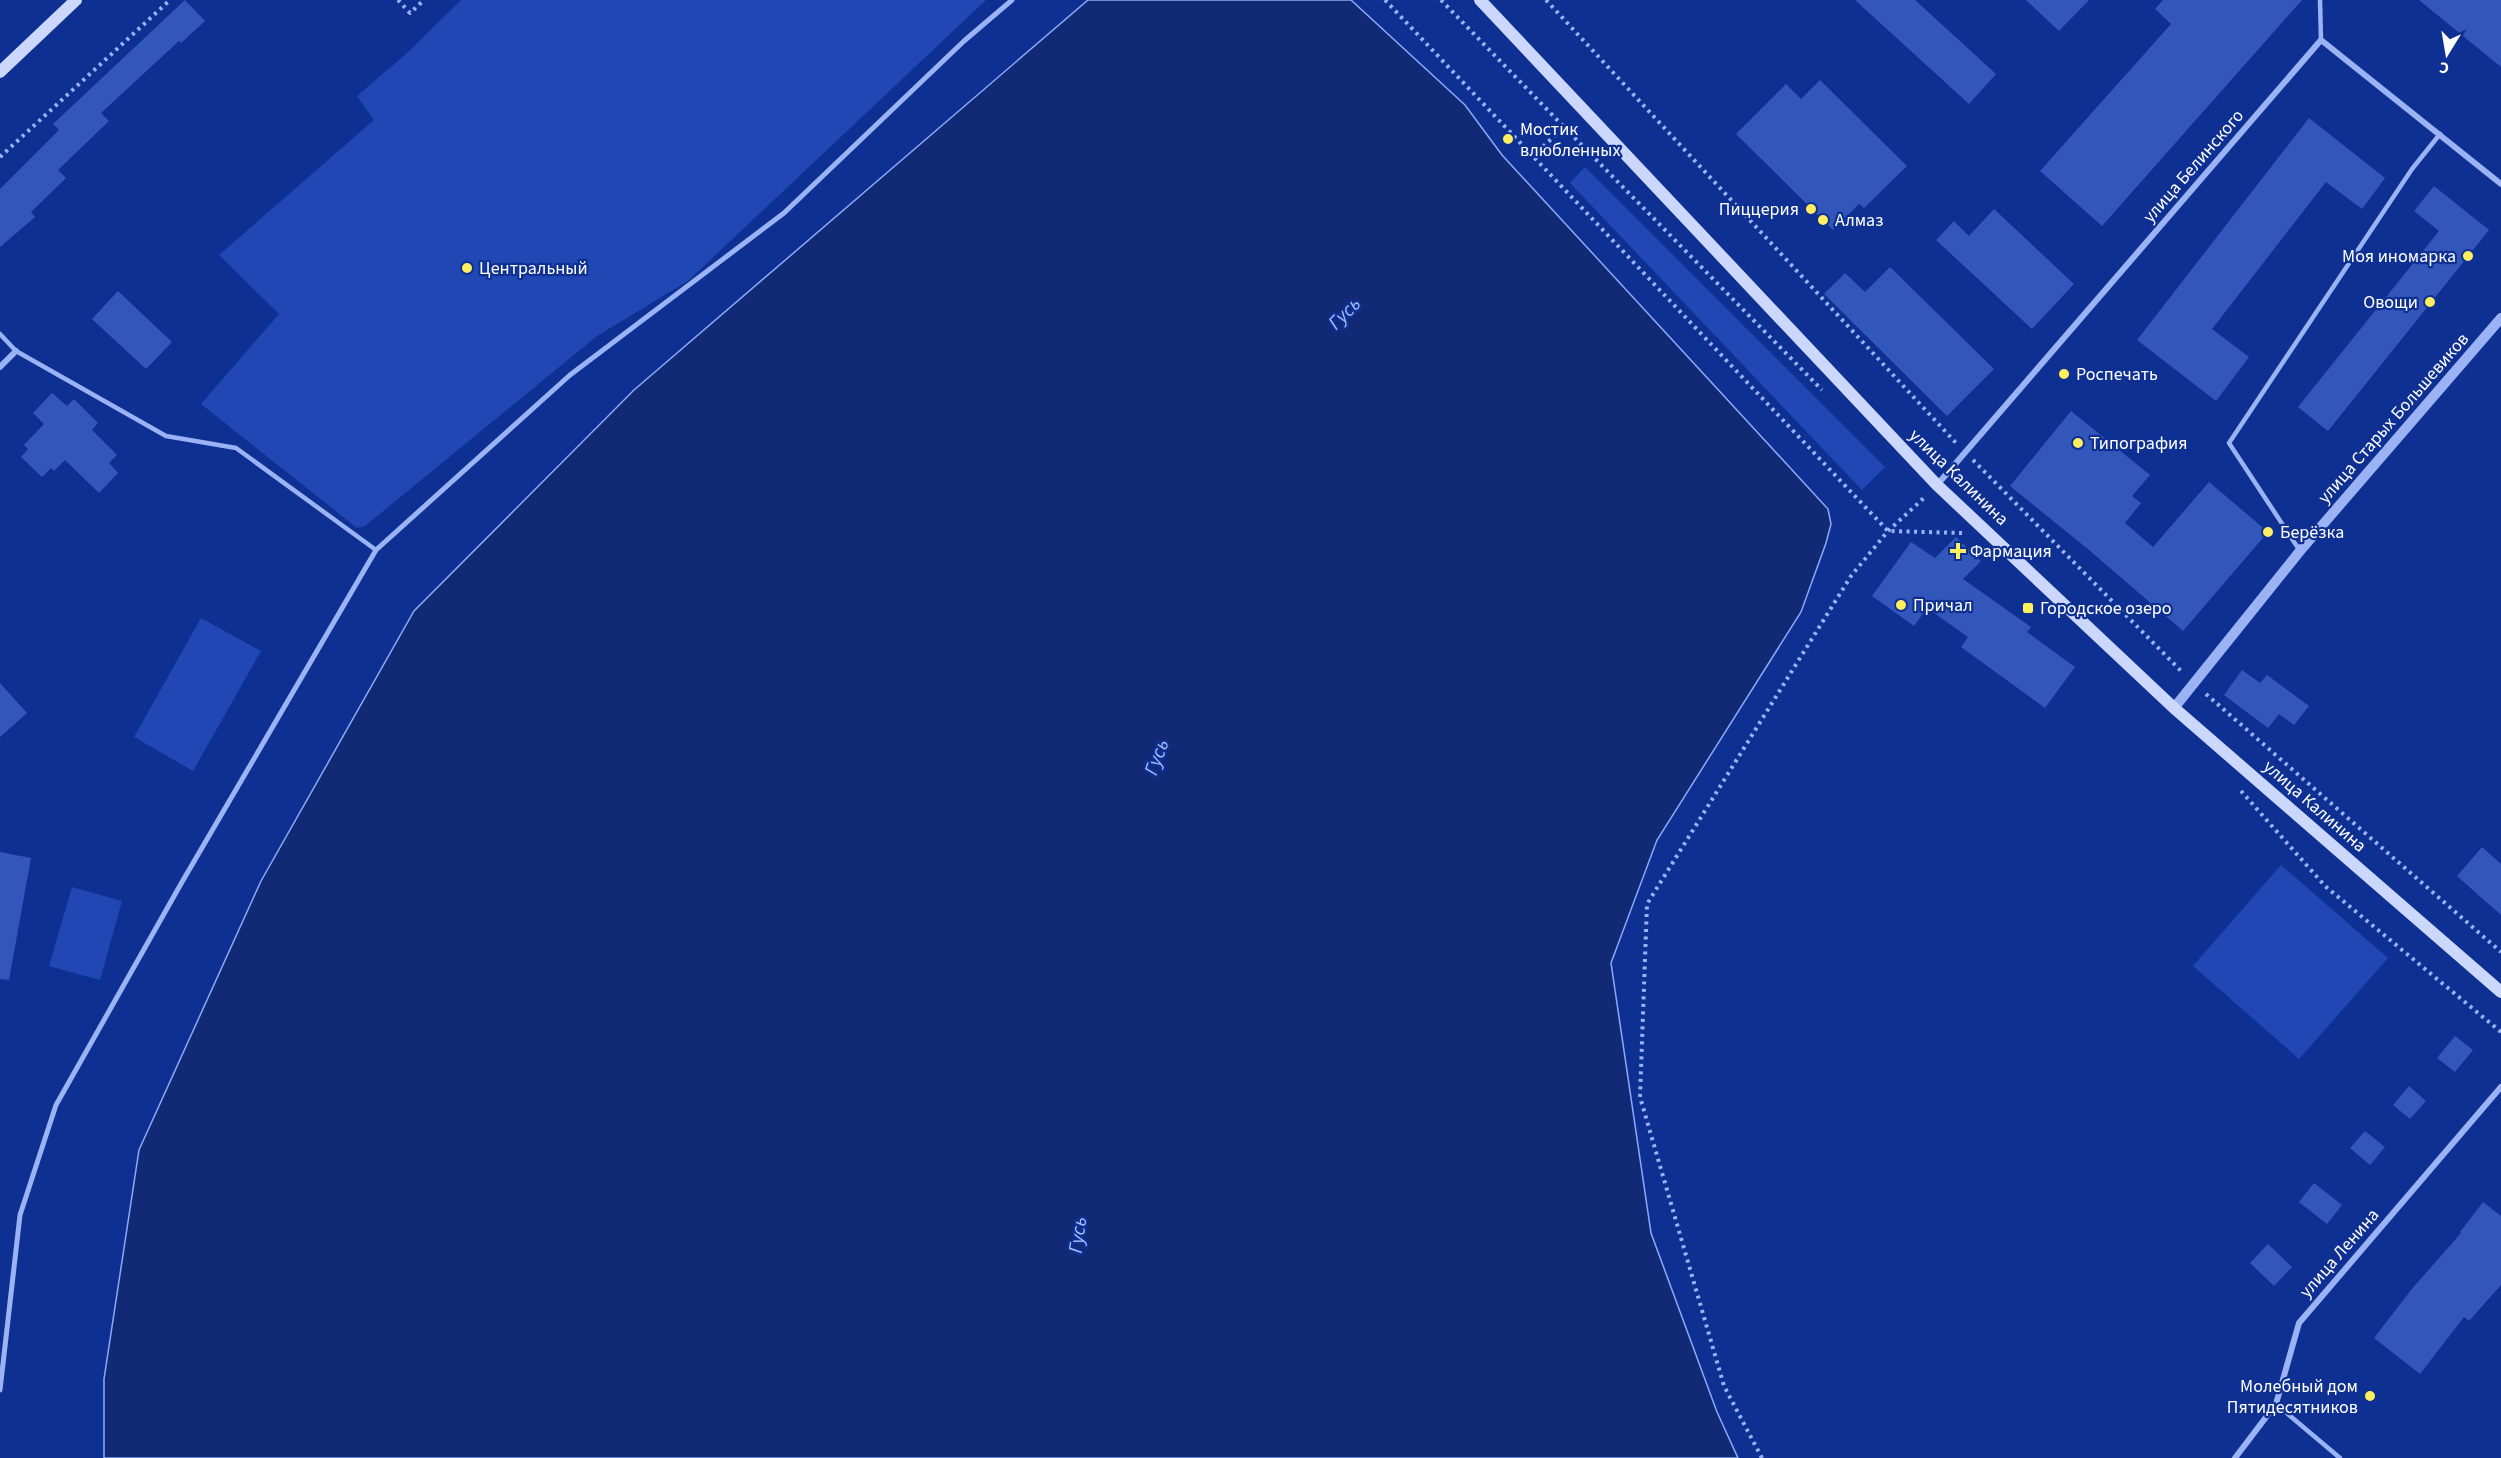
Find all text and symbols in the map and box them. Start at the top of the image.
north arrow [2417,24,2477,84]
text: С [2438,56,2451,79]
street label: улица Белинского [2137,104,2250,228]
place label: Мостик влюбленных [1520,117,1620,163]
marker: Мостик влюбленных [1501,132,1515,146]
place label: Пиццерия [1719,197,1799,222]
marker: Пиццерия [1804,202,1818,216]
place label: Алмаз [1835,208,1883,233]
marker: Алмаз [1816,213,1830,227]
place label: Моя иномарка [2342,244,2456,269]
marker: Моя иномарка [2461,249,2475,263]
place label: Центральный [479,256,588,281]
marker: Центральный [460,261,474,275]
place label: Овощи [2363,290,2418,315]
water label: Гусь [1322,291,1367,336]
marker: Овощи [2423,295,2437,309]
street label: улица Старых Большевиков [2312,327,2475,509]
place label: Роспечать [2076,362,2158,387]
marker: Роспечать [2057,367,2071,381]
street label: улица Калинина [1903,423,2014,531]
place label: Типография [2090,431,2188,456]
marker: Типография [2071,436,2085,450]
place label: Берёзка [2280,520,2344,545]
marker: Берёзка [2261,525,2275,539]
place label: Фармация [1970,539,2052,564]
marker: Фармация [1951,544,1965,558]
place label: Причал [1913,593,1973,618]
place label: Городское озеро [2040,596,2172,621]
marker: Причал [1894,598,1908,612]
marker: Городское озеро [2021,601,2035,615]
water label: Гусь [1138,736,1176,779]
street label: улица Калинина [2258,754,2372,858]
street label: улица Ленина [2294,1203,2385,1303]
water label: Гусь [1062,1215,1094,1255]
place label: Молебный дом Пятидесятников [2227,1374,2358,1420]
marker: Молебный дом Пятидесятников [2363,1389,2377,1403]

